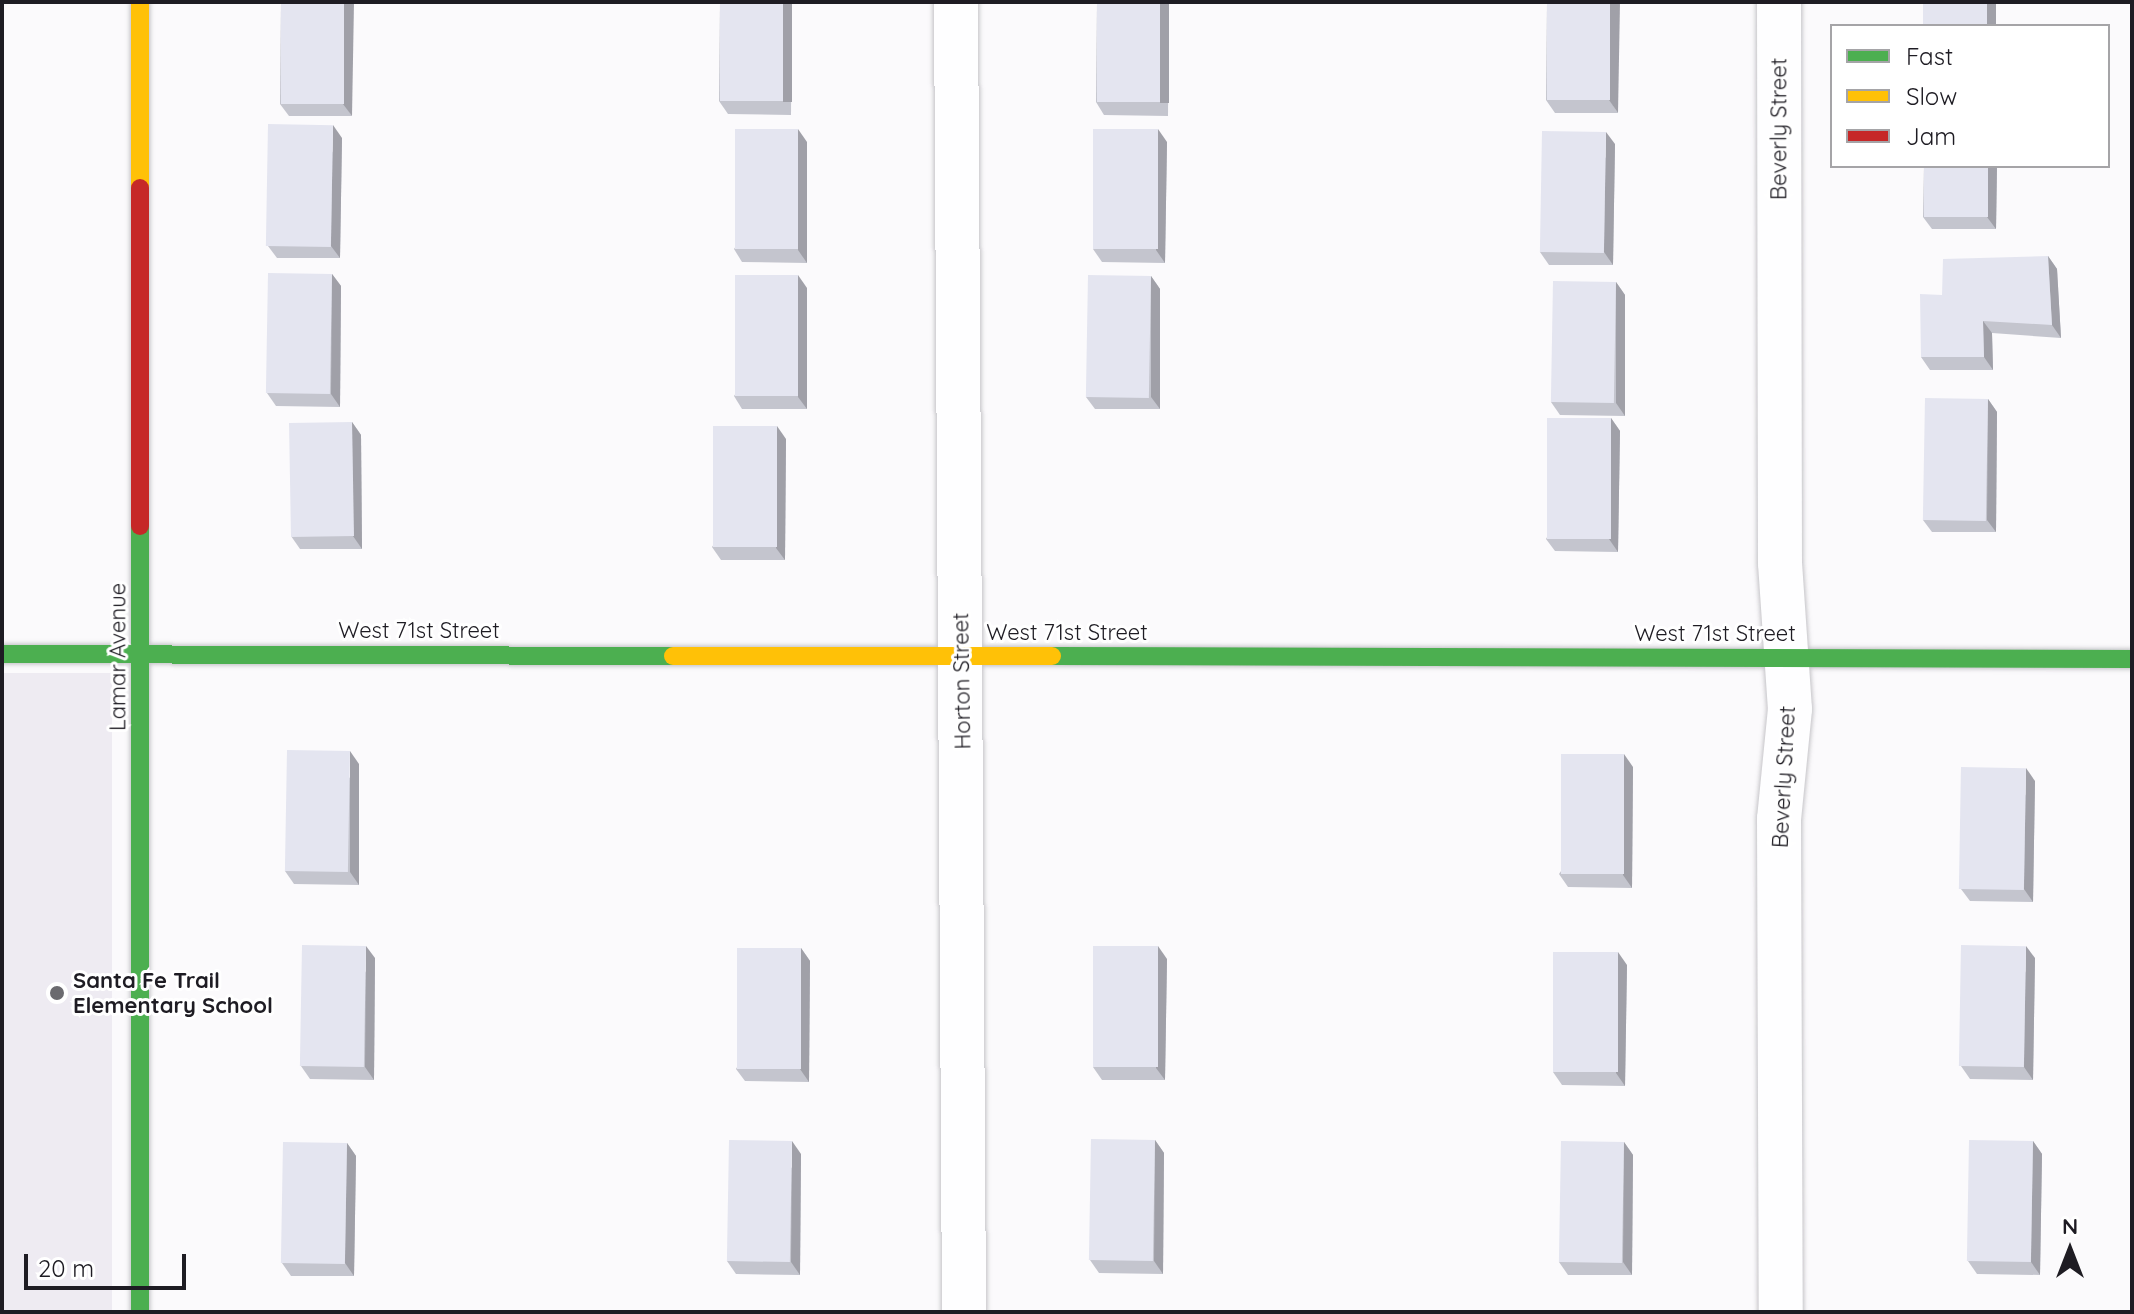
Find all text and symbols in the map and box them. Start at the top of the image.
legend [1830,24,2110,168]
text: Fast [1906,41,1953,71]
street label: Beverly Street [1766,58,1792,200]
text: Slow [1906,81,1957,111]
text: Jam [1906,121,1956,151]
street label: Lamar Avenue [105,583,131,731]
street label: Horton Street [948,612,976,750]
street label: West 71st Street [338,618,500,644]
street label: West 71st Street [986,620,1148,646]
street label: West 71st Street [1634,621,1796,647]
street label: Beverly Street [1767,705,1801,849]
place label: Santa Fe Trail Elementary School [73,967,273,1018]
marker: Santa Fe Trail Elementary School [48,984,66,1002]
north arrow [2030,1210,2110,1290]
text: N [2062,1212,2078,1240]
scale bar [28,1238,190,1288]
text: 20 m [38,1253,94,1283]

